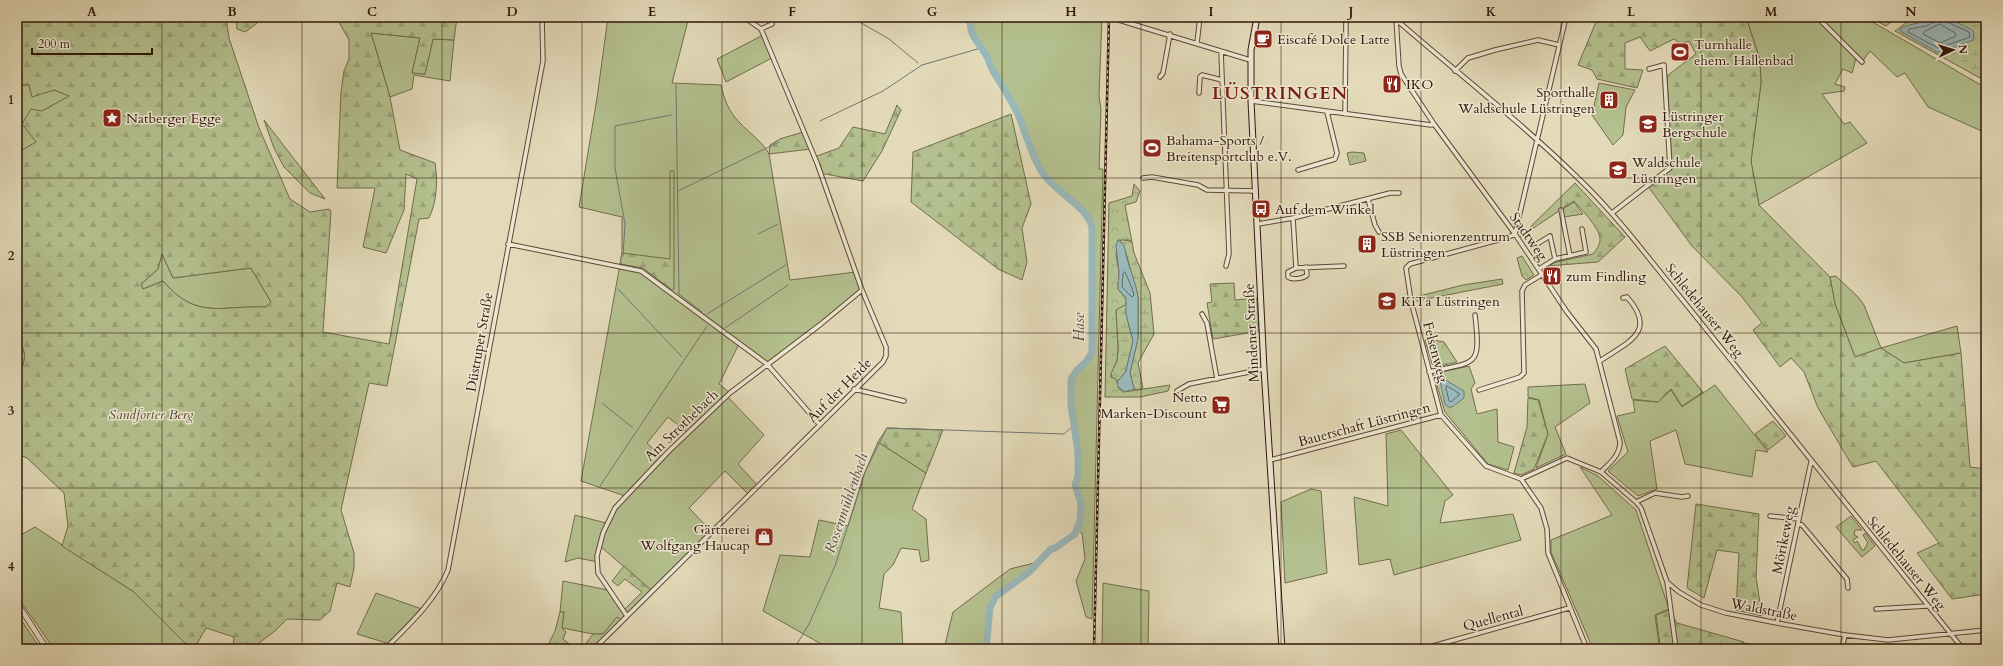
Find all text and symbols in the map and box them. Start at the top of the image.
text: A [87,3,97,21]
text: B [227,3,237,21]
text: C [367,3,377,21]
text: D [506,3,518,21]
text: E [648,3,656,21]
text: F [788,3,796,21]
text: G [927,3,938,21]
text: H [1065,3,1077,21]
text: I [1208,3,1214,21]
text: J [1347,3,1354,21]
text: K [1486,3,1497,21]
text: L [1627,3,1636,21]
text: M [1765,3,1778,21]
text: N [1905,3,1917,21]
cafe icon: Eiscafé Dolce Latte [1252,28,1274,50]
scale bar [32,30,152,56]
place label: Eiscafé Dolce Latte [1277,30,1390,49]
north arrow [1933,30,1973,70]
place label: Turnhalle ehem. Hallenbad [1694,35,1794,70]
text: 200 m [38,36,71,52]
sports icon: Turnhalle ehem. Hallenbad [1669,41,1691,63]
text: N [1955,44,1970,55]
restaurant icon: IKO [1381,73,1403,95]
place label: IKO [1406,75,1433,94]
district label: LÜSTRINGEN [1212,81,1348,106]
place label: Sporthalle Waldschule Lüstringen [1457,83,1595,118]
building icon: Sporthalle Waldschule Lüstringen [1598,89,1620,111]
text: 1 [8,91,14,109]
place icon: Natberger Egge [101,107,123,129]
place label: Lüstringer Bergschule [1662,107,1727,142]
place label: Natberger Egge [126,109,221,128]
school or university icon: Lüstringer Bergschule [1637,113,1659,135]
place label: Bahama-Sports / Breitensportclub e.V. [1166,131,1292,166]
sports icon: Bahama-Sports / Breitensportclub e.V. [1141,137,1163,159]
place label: Waldschule Lüstringen [1631,153,1701,188]
school or university icon: Waldschule Lüstringen [1607,159,1629,181]
bus stop icon: Auf dem Winkel [1250,198,1272,220]
place label: Auf dem Winkel [1275,200,1375,219]
street label: Stadtweg [1505,208,1552,264]
place label: SSB Seniorenzentrum Lüstringen [1381,227,1510,262]
building icon: SSB Seniorenzentrum Lüstringen [1356,233,1378,255]
text: 2 [8,247,15,265]
street label: Schledehauser Weg [1661,259,1749,361]
restaurant icon: zum Findling [1541,265,1563,287]
place label: zum Findling [1566,267,1646,286]
street label: Mindener Straße [1239,283,1264,383]
school or university icon: KiTa Lüstringen [1376,290,1398,312]
street label: Düstruper Straße [461,291,498,393]
place label: KiTa Lüstringen [1401,292,1500,311]
water label: Hase [1069,312,1089,342]
street label: Felsenweg [1418,320,1453,385]
street label: Auf der Heide [803,354,876,427]
street label: Am Strothebach [640,385,723,465]
place label: Netto Marken-Discount [1101,388,1208,423]
supermarket icon: Netto Marken-Discount [1210,394,1232,416]
street label: Bauerschaft Lüstringen [1296,398,1432,451]
text: 3 [8,402,15,420]
park label: Sandforter Berg [108,405,194,424]
water label: Rosenmühlenbach [820,450,873,556]
street label: Mörikeweg [1768,504,1799,576]
street label: Schledehauser Weg [1863,512,1951,614]
place label: Gärtnerei Wolfgang Haucap [639,520,750,555]
shop icon: Gärtnerei Wolfgang Haucap [753,526,775,548]
text: 4 [8,558,15,576]
street label: Waldstraße [1728,594,1799,625]
street label: Quellental [1461,601,1526,636]

